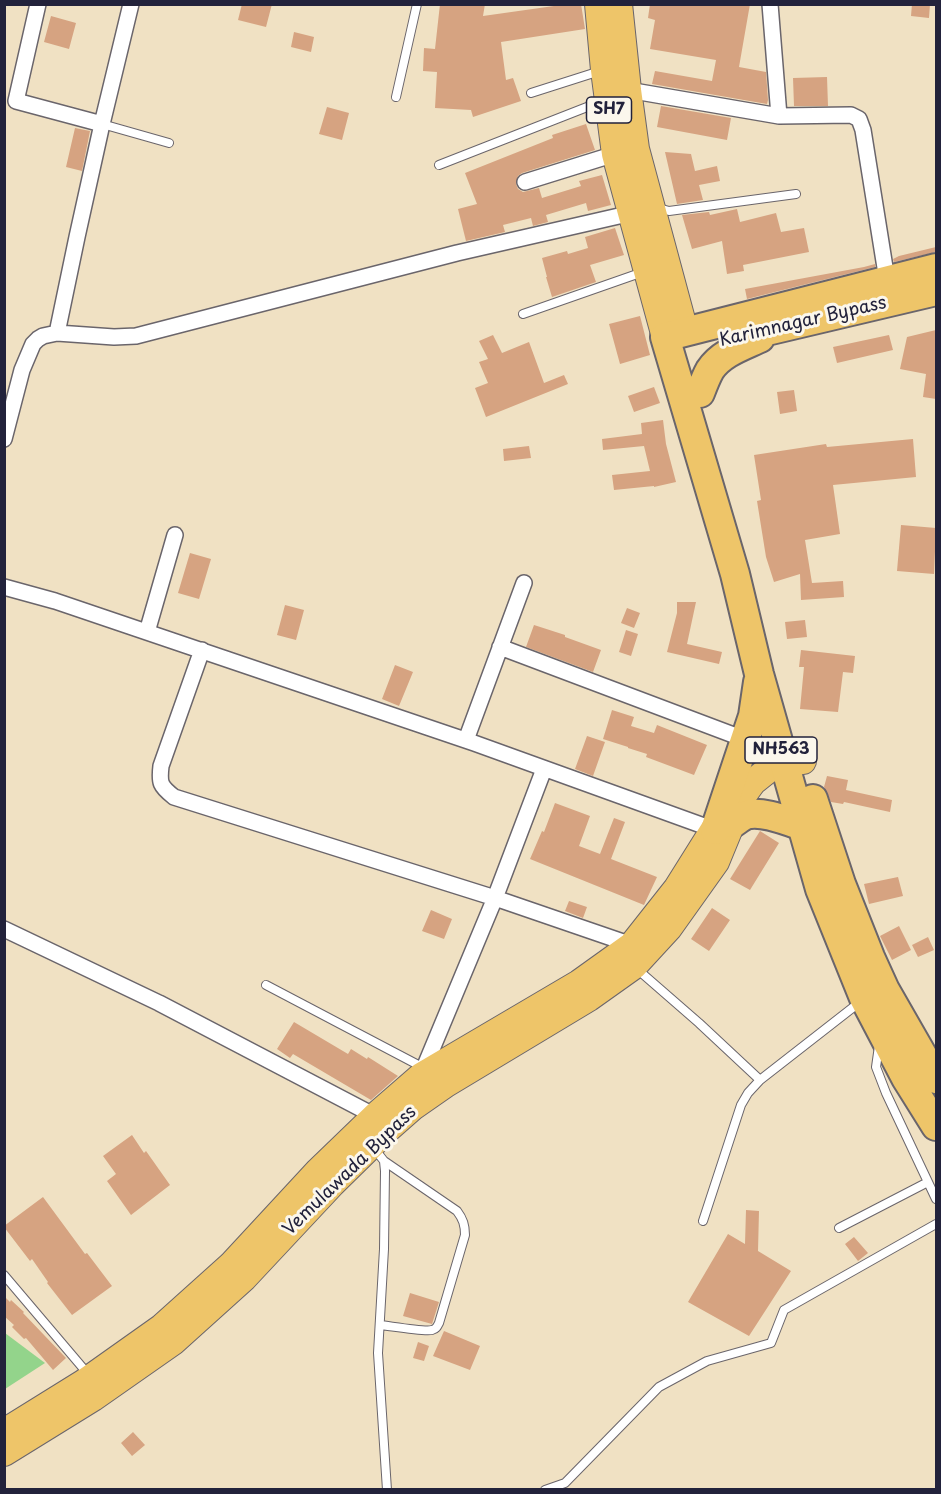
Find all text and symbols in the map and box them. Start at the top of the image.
road number: SH7 [586,97,632,123]
street label: Karimnagar Bypass [717,292,889,352]
road number: NH563 [745,737,817,763]
street label: Vemulawada Bypass [279,1102,421,1240]

